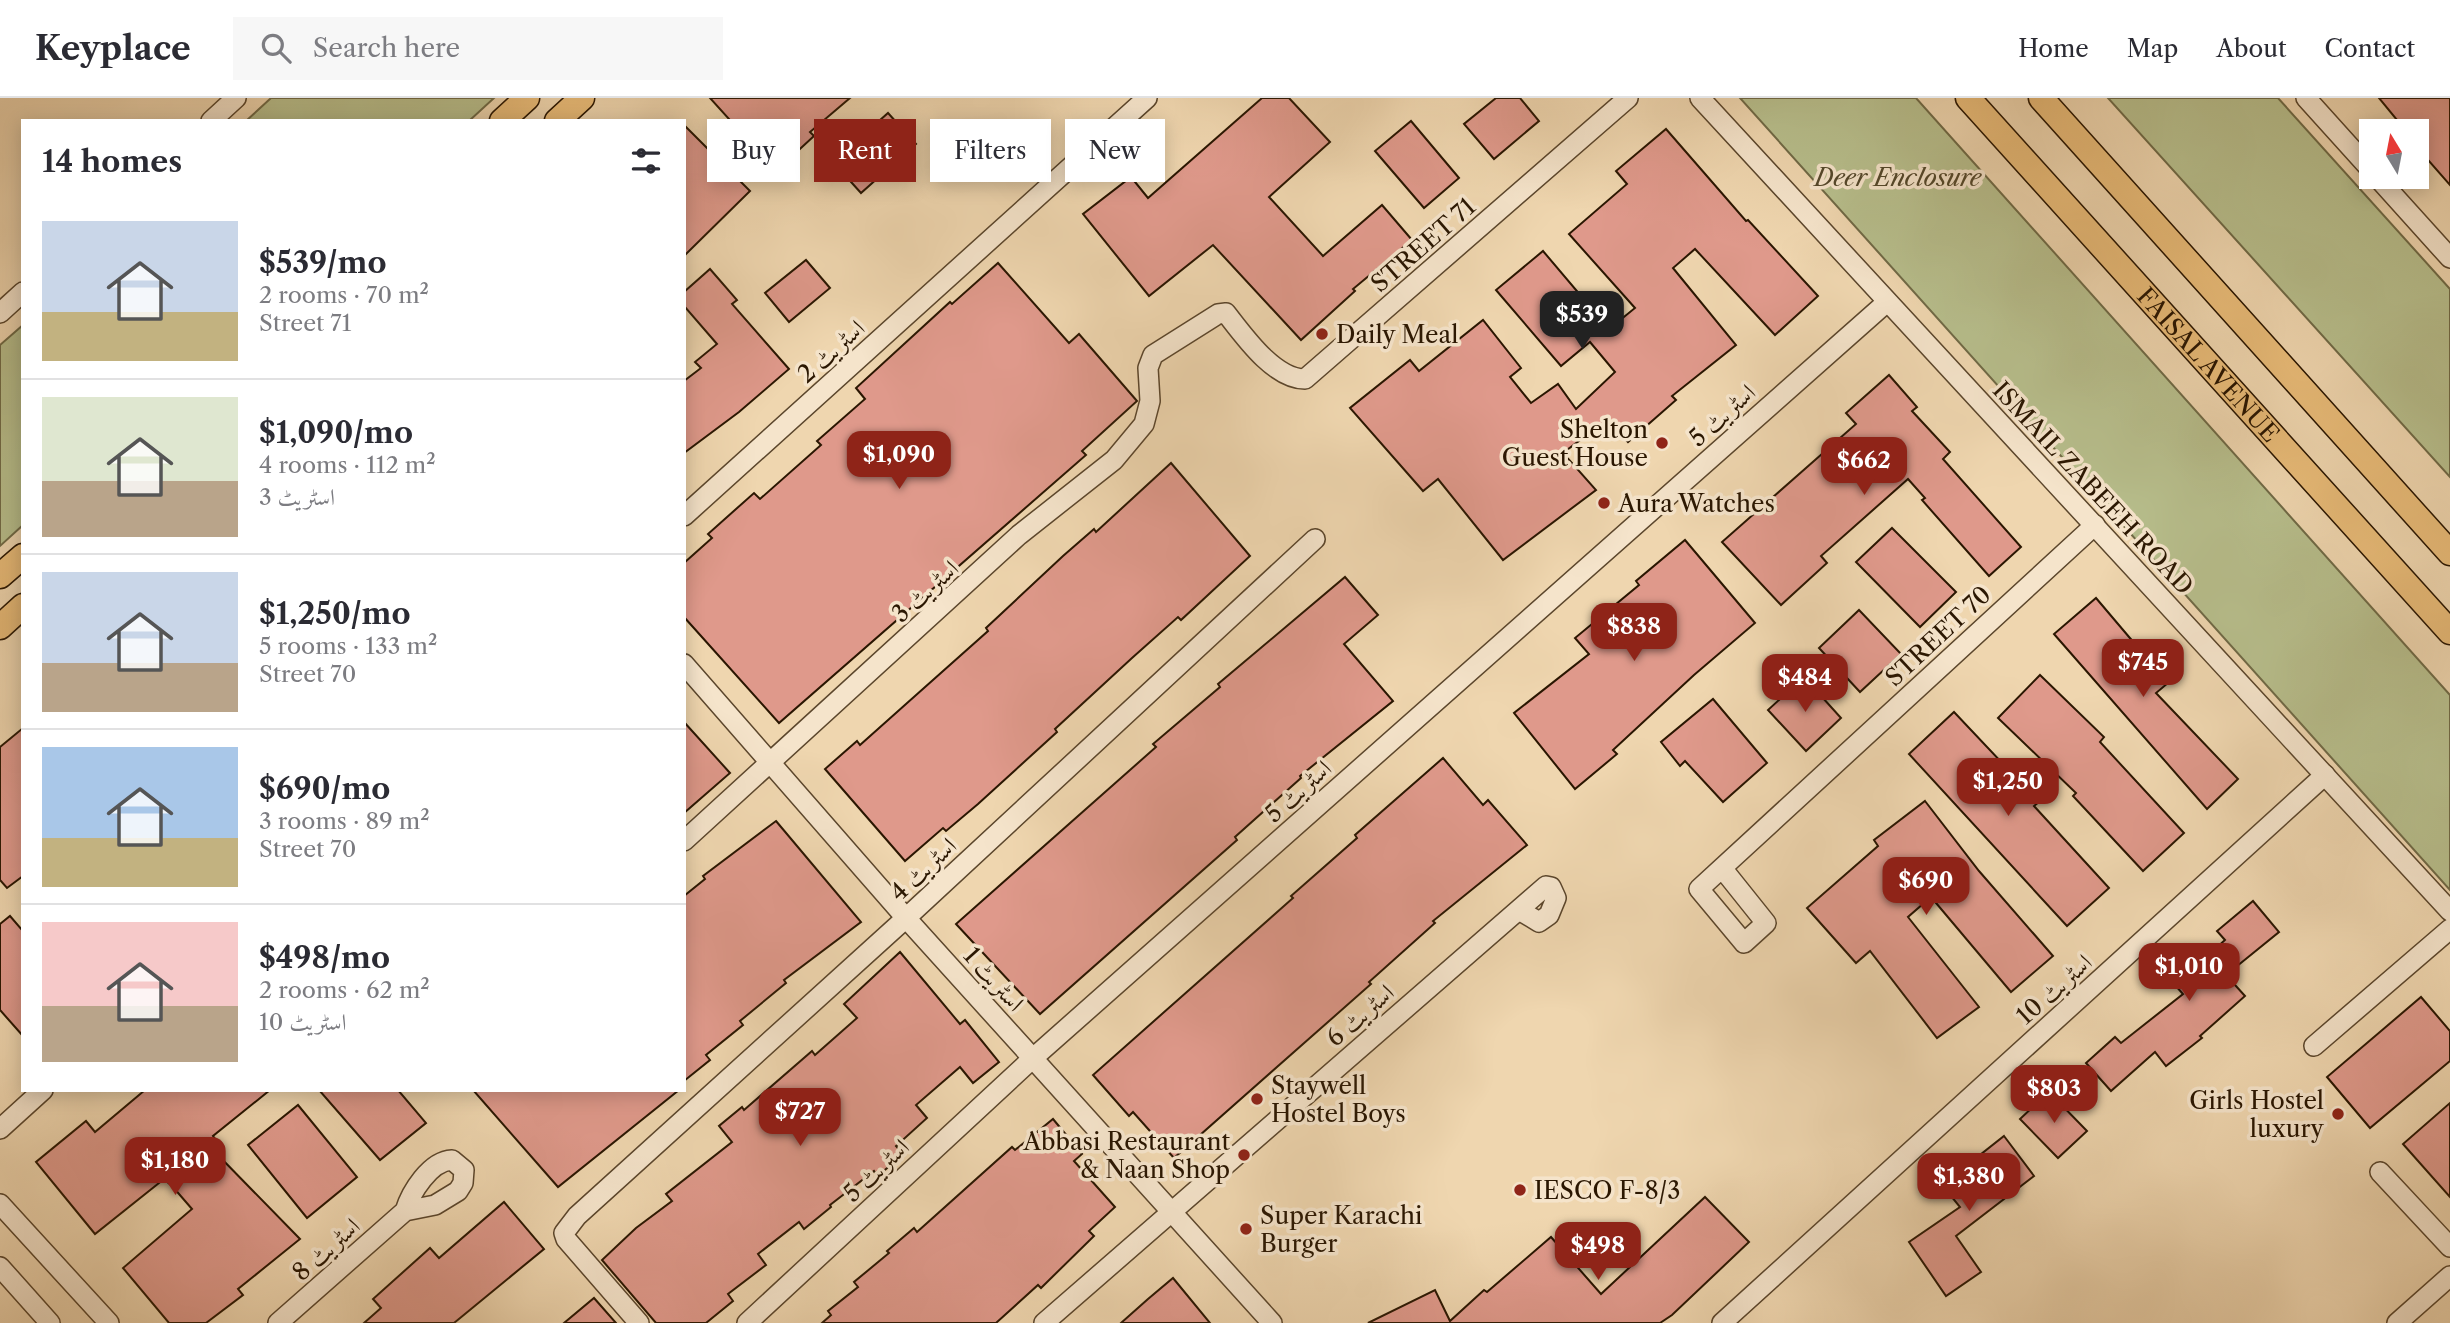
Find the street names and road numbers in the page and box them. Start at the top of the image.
street label: STREET 71 [1365,192,1481,298]
street label: FAISAL AVENUE [2131,281,2286,448]
street label: اسٹریٹ 2 [792,314,871,389]
street label: ISMAIL ZABEEH ROAD [1987,376,2199,600]
street label: اسٹریٹ 5 [1683,378,1762,453]
street label: اسٹریٹ 3 [886,554,965,629]
street label: STREET 70 [1879,580,1997,692]
street label: اسٹریٹ 5 [1259,754,1338,829]
street label: اسٹریٹ 4 [884,831,963,908]
street label: اسٹریٹ 1 [957,941,1030,1018]
street label: اسٹریٹ 10 [2010,948,2098,1031]
street label: اسٹریٹ 6 [1320,978,1400,1053]
street label: اسٹریٹ 5 [837,1132,915,1208]
street label: اسٹریٹ 8 [286,1211,366,1287]

